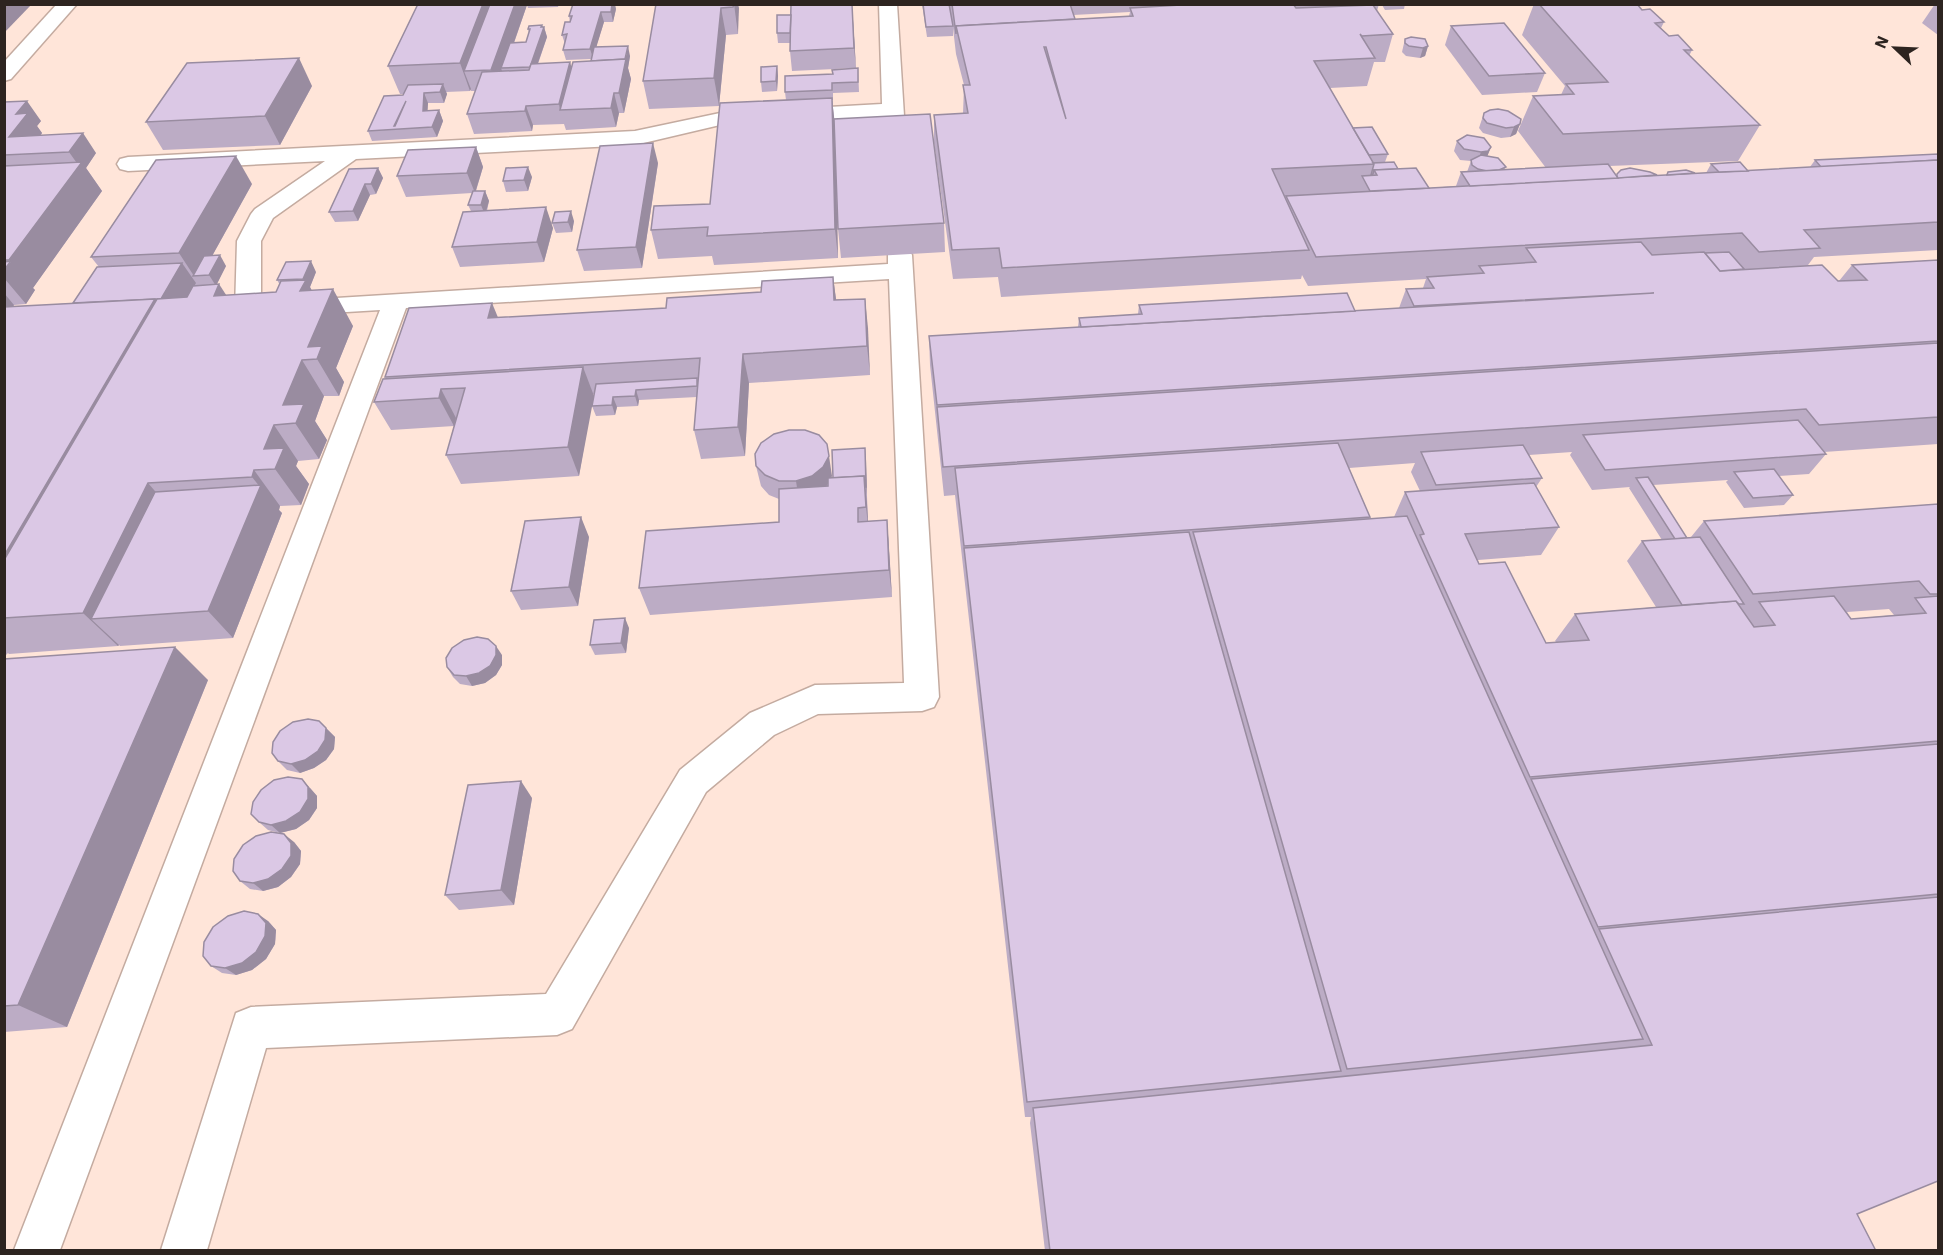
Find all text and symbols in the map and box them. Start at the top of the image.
north arrow [1865,18,1925,78]
text: N [1870,33,1893,51]

